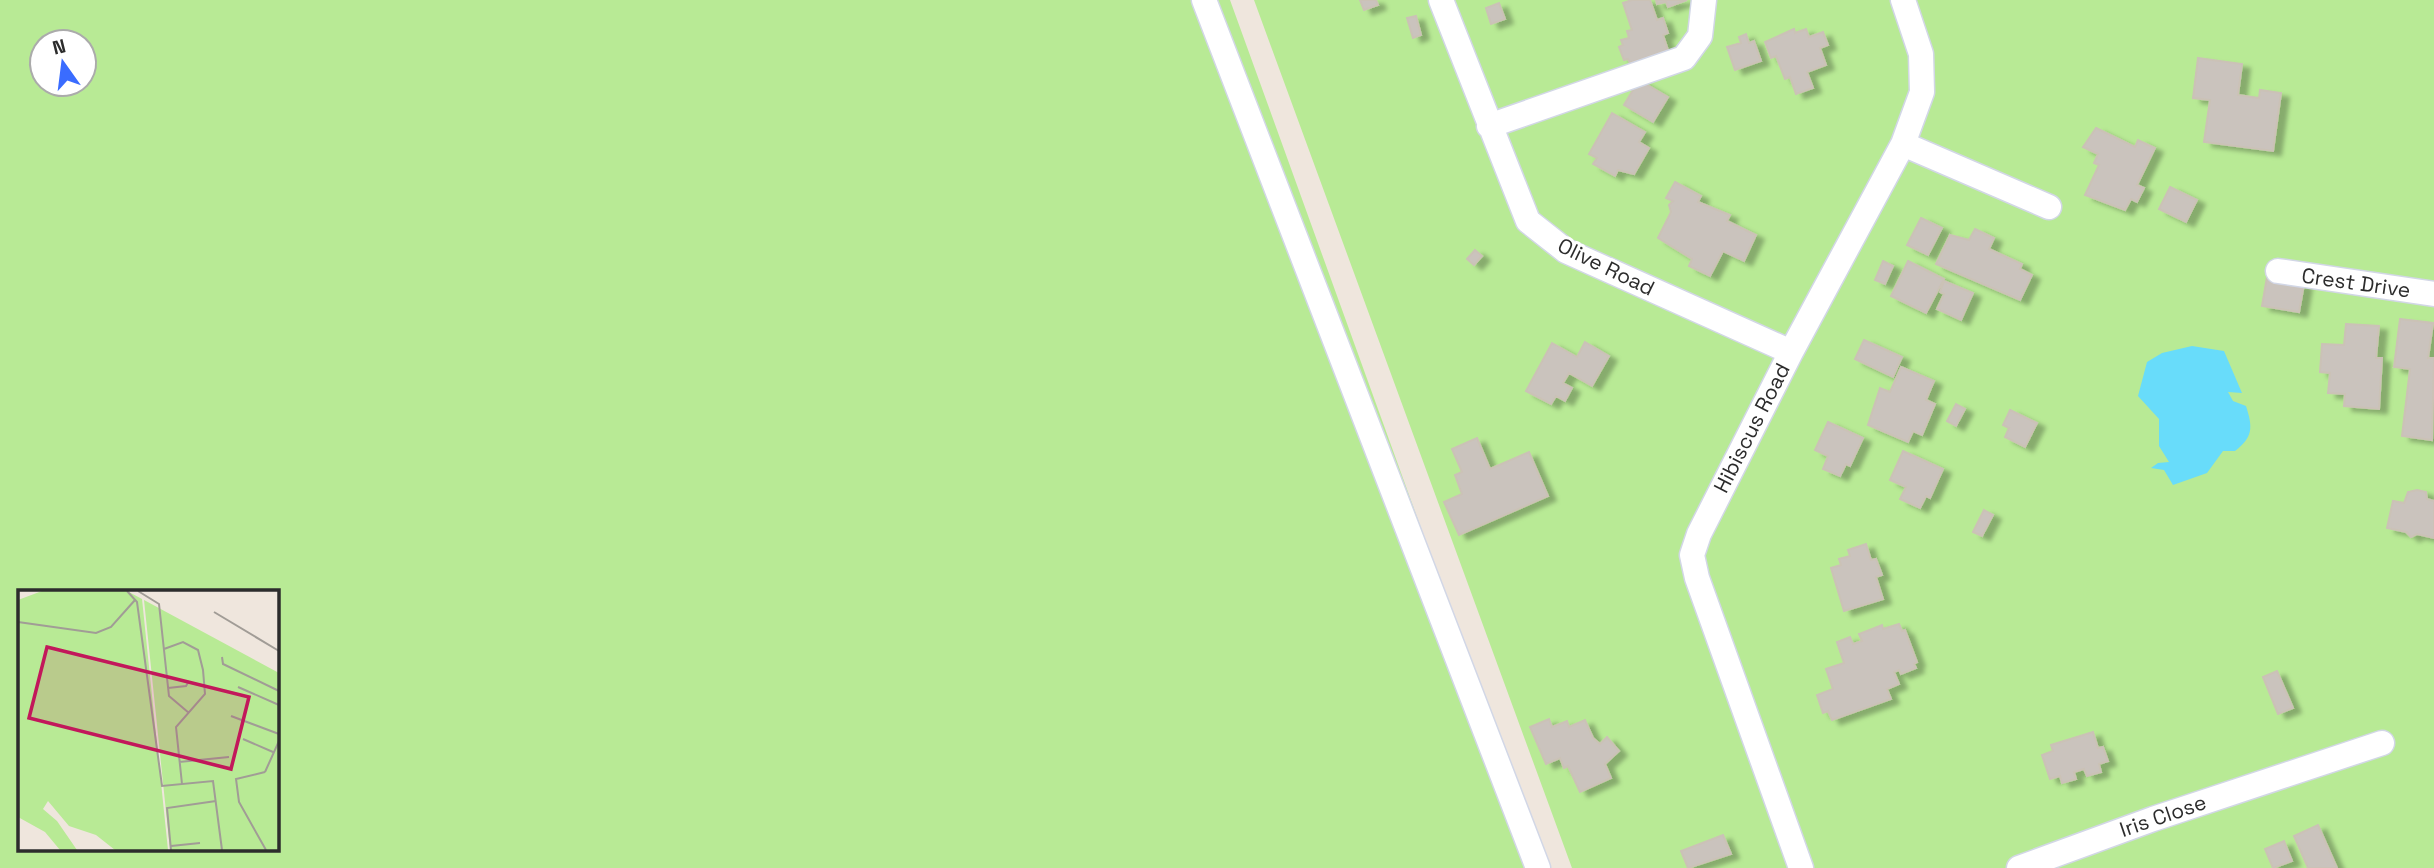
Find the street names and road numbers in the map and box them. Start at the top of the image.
street label: Olive Road [1553,231,1659,302]
street label: Crest Drive [2300,262,2412,304]
street label: Hibiscus Road [1707,358,1796,497]
street label: Iris Close [2116,788,2210,843]

